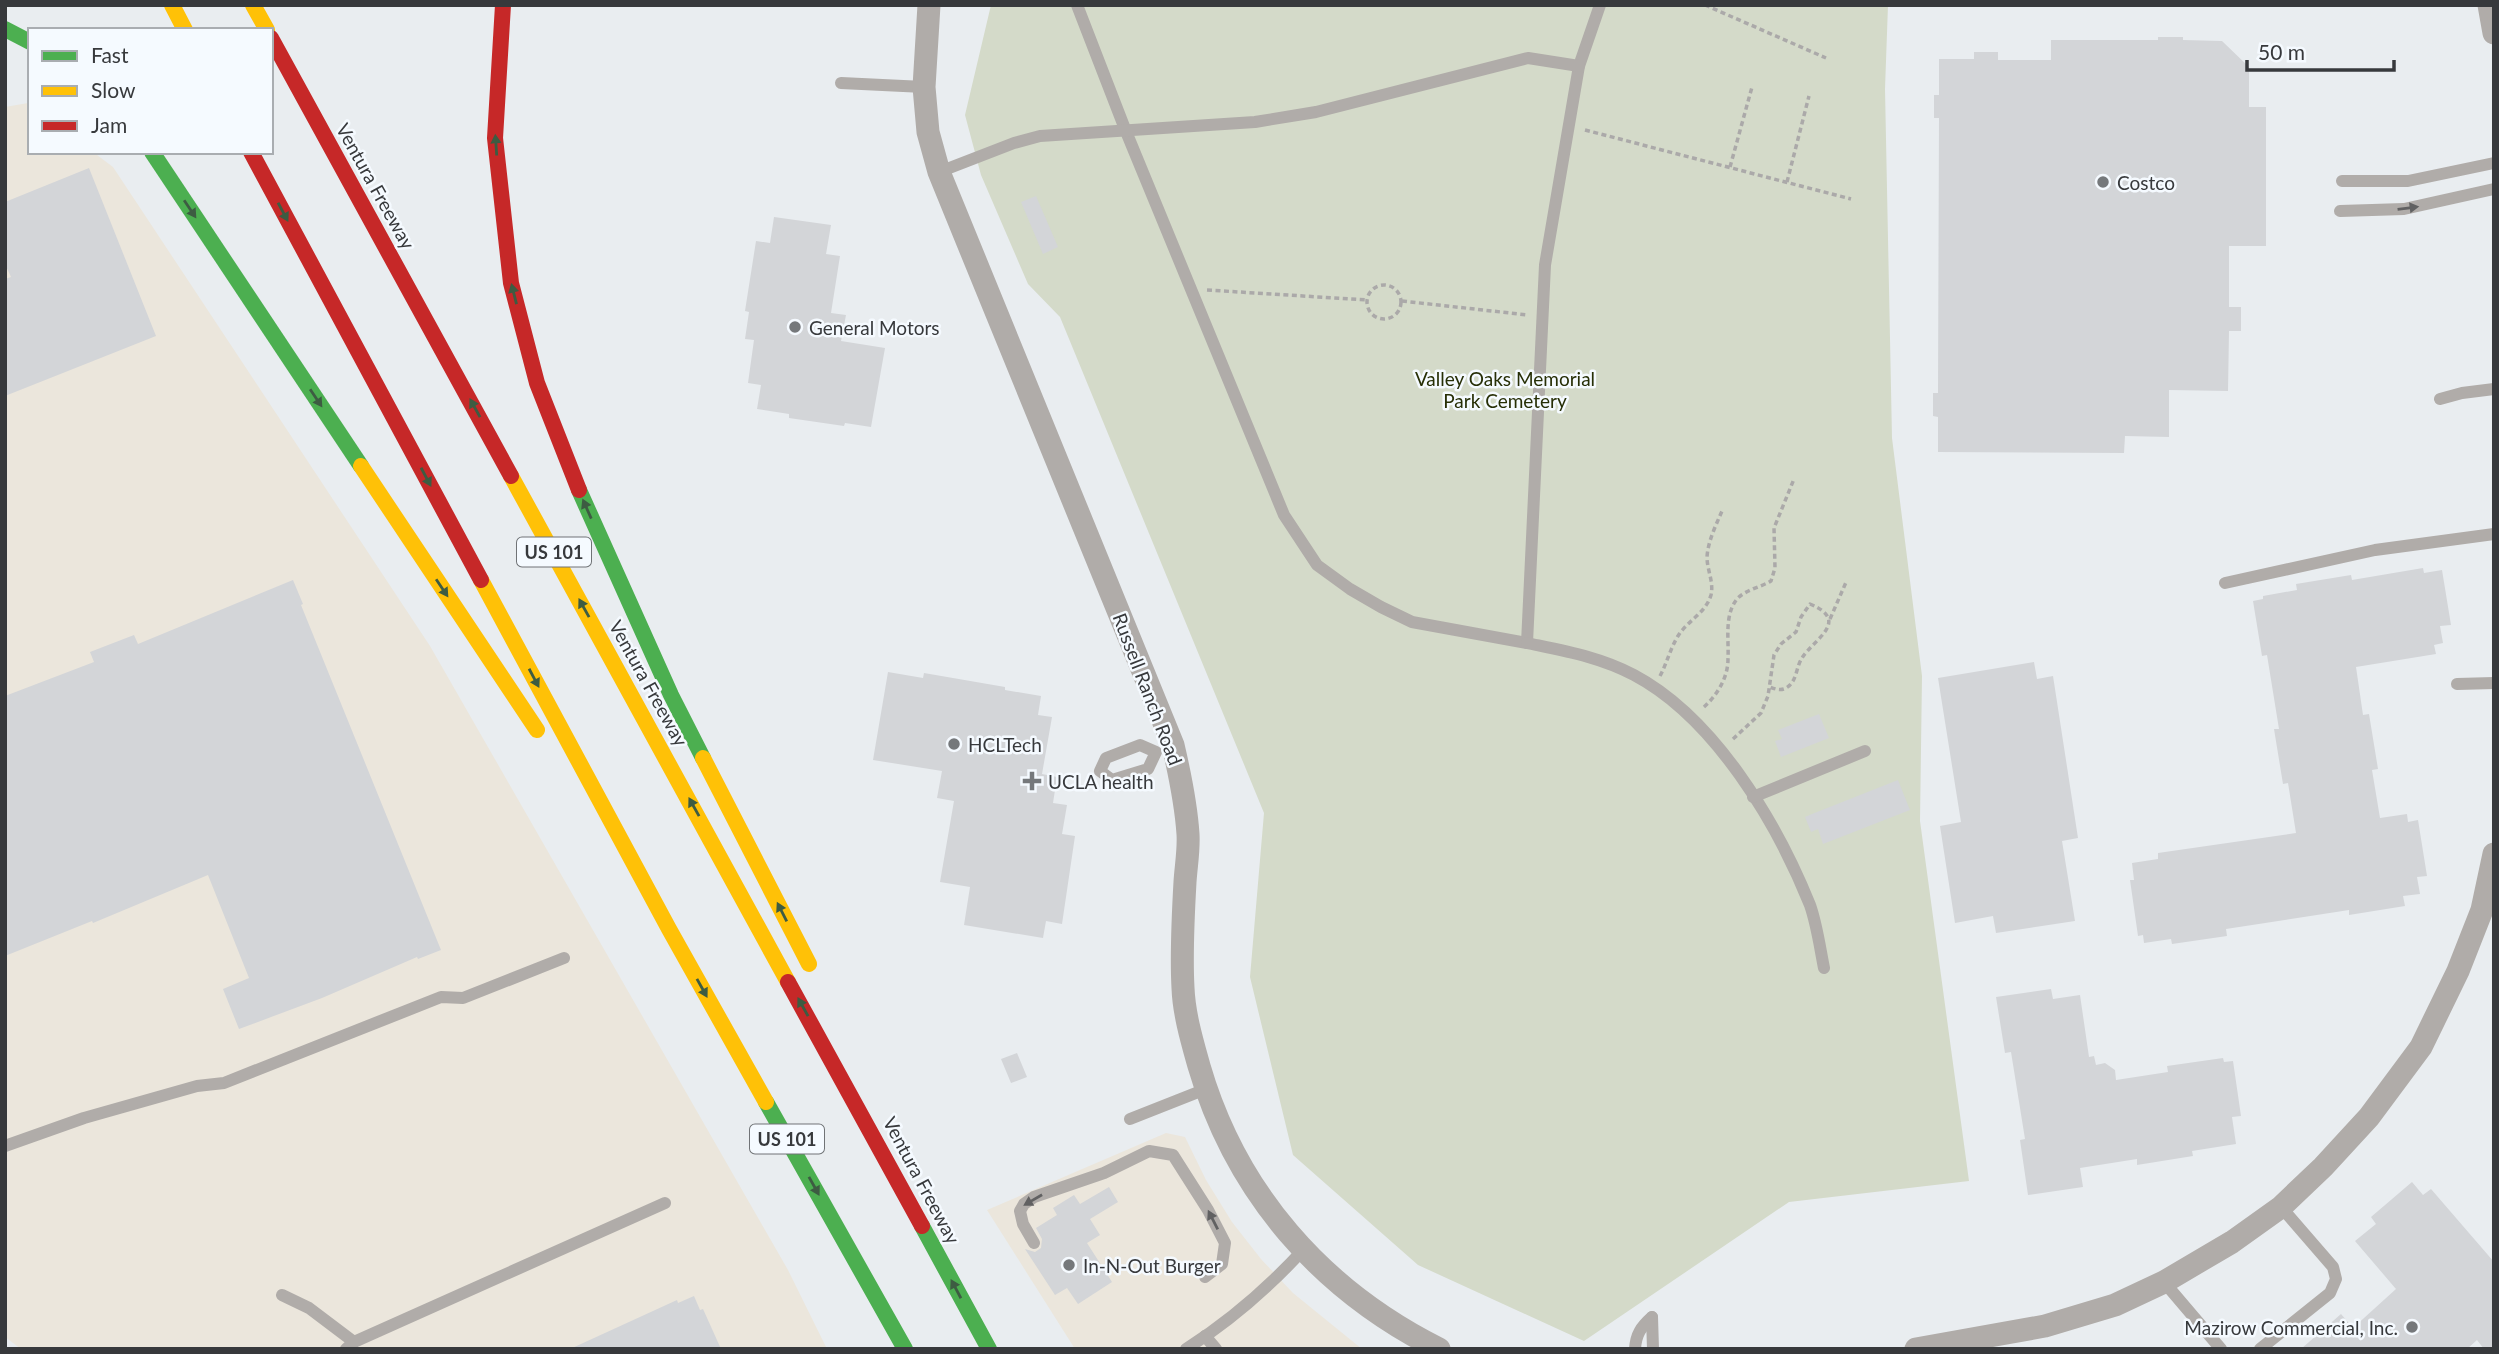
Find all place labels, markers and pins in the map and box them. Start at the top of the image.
place label: Costco [2117,171,2175,194]
marker: Costco [2095,174,2111,190]
place label: General Motors [809,316,940,339]
marker: General Motors [787,319,803,335]
place label: HCLTech [968,733,1042,756]
marker: HCLTech [946,736,962,752]
place label: UCLA health [1048,770,1154,793]
marker: UCLA health [1022,771,1042,791]
place label: In-N-Out Burger [1083,1254,1221,1277]
marker: In-N-Out Burger [1061,1257,1077,1273]
place label: Mazirow Commercial, Inc. [2184,1316,2398,1339]
marker: Mazirow Commercial, Inc. [2404,1319,2420,1335]

